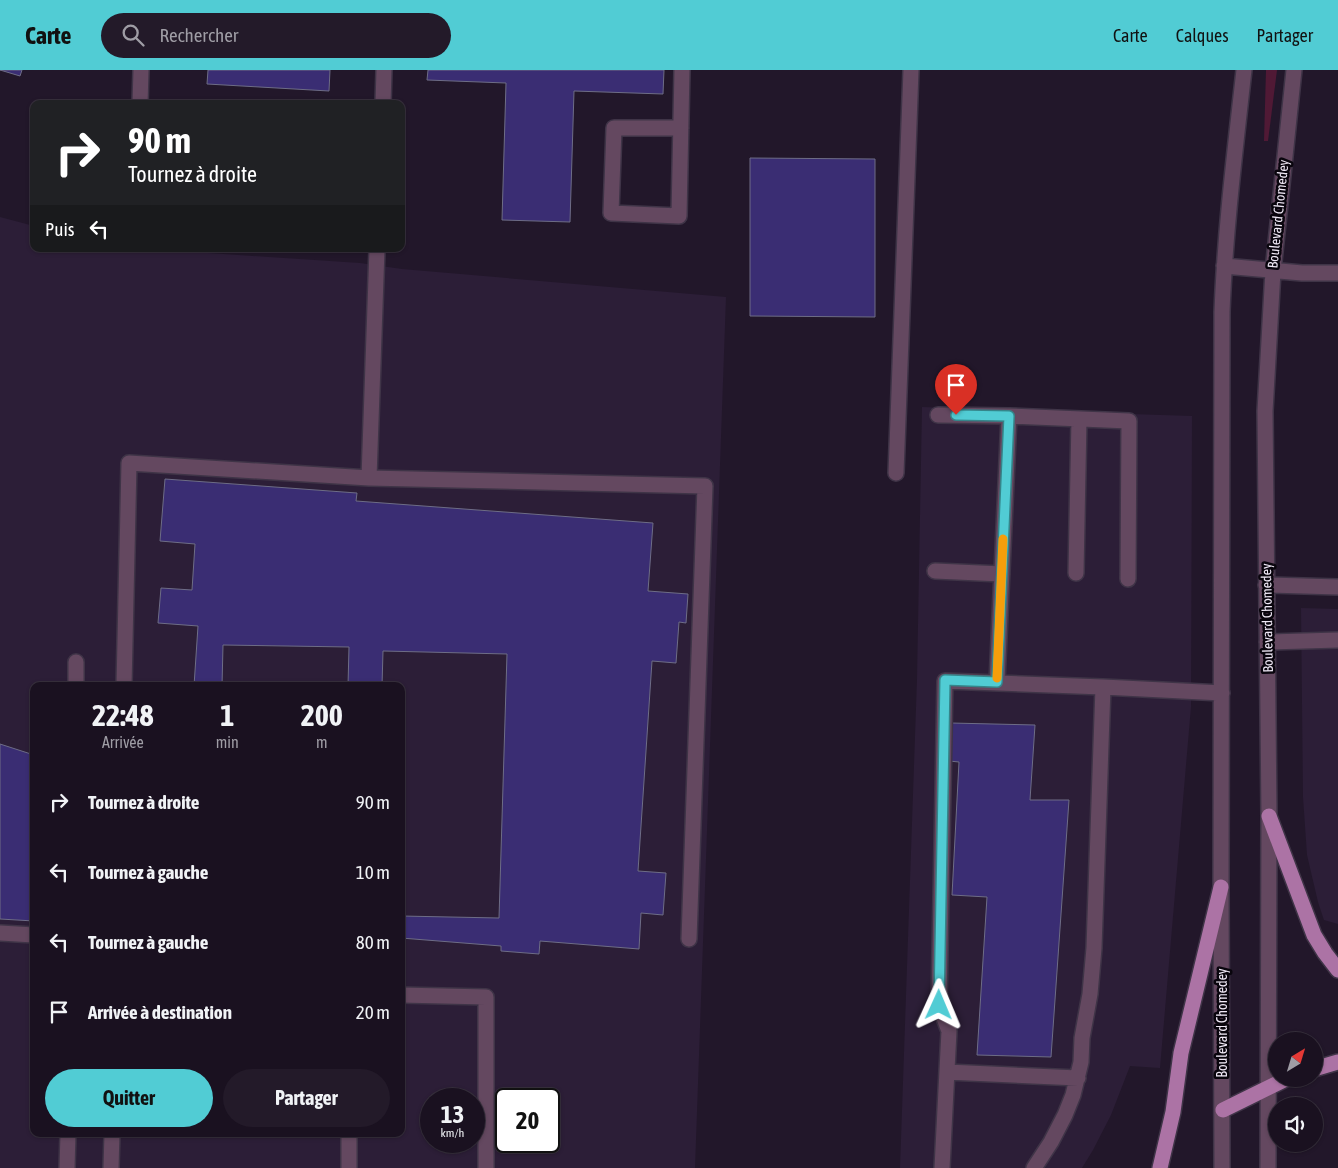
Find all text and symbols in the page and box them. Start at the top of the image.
search box [101,13,451,58]
icon: search [119,21,147,49]
text: Carte [25,22,71,49]
text: Rechercher [159,24,238,46]
text: Carte [1113,25,1148,46]
text: Calques [1176,25,1229,46]
text: Partager [1257,25,1313,46]
icon: right [45,120,110,185]
text: 90 m [128,120,191,160]
street label: Boulevard Chomedey [1264,159,1292,269]
text: Tournez à droite [128,161,257,187]
icon: left [85,215,113,243]
text: Puis [45,218,75,240]
pin [935,364,977,415]
icon: arrive [942,371,970,399]
street label: Boulevard Chomedey [1258,563,1276,673]
text: 22:48 [92,698,154,732]
text: 1 [220,698,234,732]
text: 200 [301,698,343,732]
text: Arrivée [102,733,144,751]
text: min [216,733,239,751]
text: m [316,733,328,751]
icon: right [45,788,73,816]
text: Tournez à droite [88,791,199,813]
text: 90 m [356,791,390,813]
icon: left [45,858,73,886]
text: Tournez à gauche [88,861,208,883]
text: 10 m [356,861,390,883]
icon: left [45,928,73,956]
text: Tournez à gauche [88,931,208,953]
text: 80 m [356,931,390,953]
street label: Boulevard Chomedey [1214,968,1230,1078]
position arrow [912,978,964,1030]
icon: arrive [45,998,73,1026]
text: Arrivée à destination [88,1001,232,1023]
text: 20 m [356,1001,390,1023]
north arrow [1268,1032,1322,1088]
map controls [1268,1032,1323,1152]
button: Quitter [45,1069,213,1127]
button: Partager [223,1069,390,1127]
speed limit sign: 20 [495,1088,560,1153]
button: sound [1268,1097,1323,1152]
text: 13 [441,1100,464,1128]
text: km/h [441,1126,464,1140]

